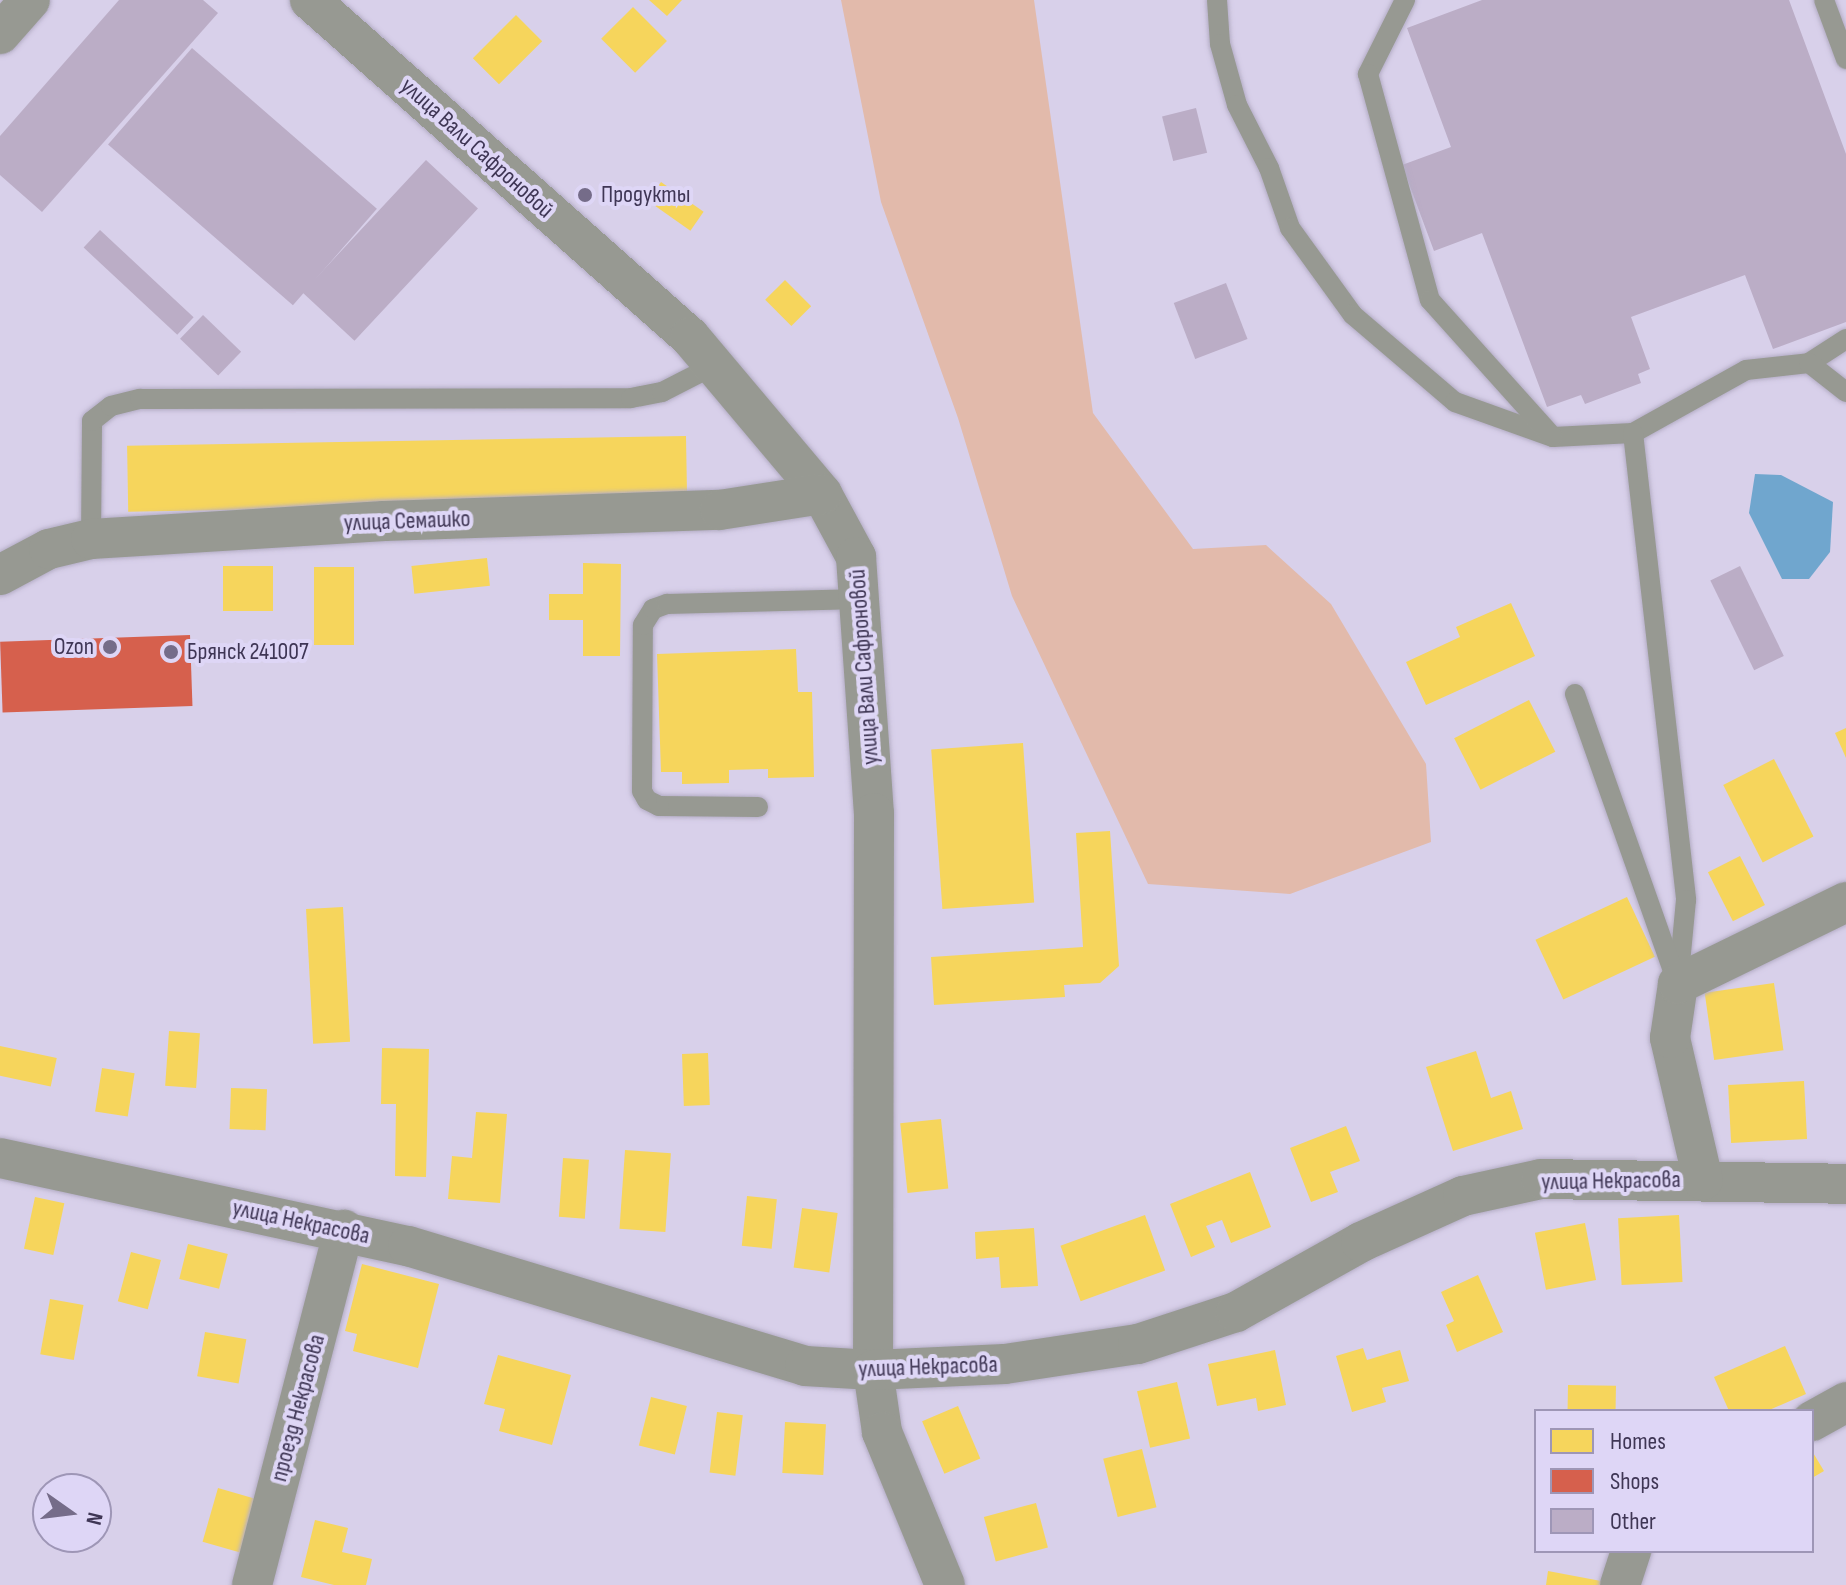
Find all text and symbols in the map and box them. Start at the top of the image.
street label: улица Вали Сафроновой [395,72,559,224]
place label: Продукты [601,181,690,209]
marker: Продукты [576,186,594,204]
street label: улица Семашко [343,504,471,538]
street label: улица Вали Сафроновой [843,568,885,766]
place label: Ozon [54,633,94,661]
marker: Ozon [101,638,119,656]
place label: Брянск 241007 [187,638,309,666]
marker: Брянск 241007 [162,643,180,661]
street label: улица Некрасова [1541,1165,1681,1197]
street label: улица Некрасова [230,1193,372,1251]
street label: проезд Некрасова [265,1331,331,1485]
street label: улица Некрасова [858,1350,998,1384]
legend [1534,1409,1814,1553]
text: Homes [1610,1427,1666,1456]
text: Shops [1610,1467,1659,1496]
north arrow [32,1473,112,1553]
text: Other [1610,1507,1656,1536]
text: N [79,1509,108,1527]

